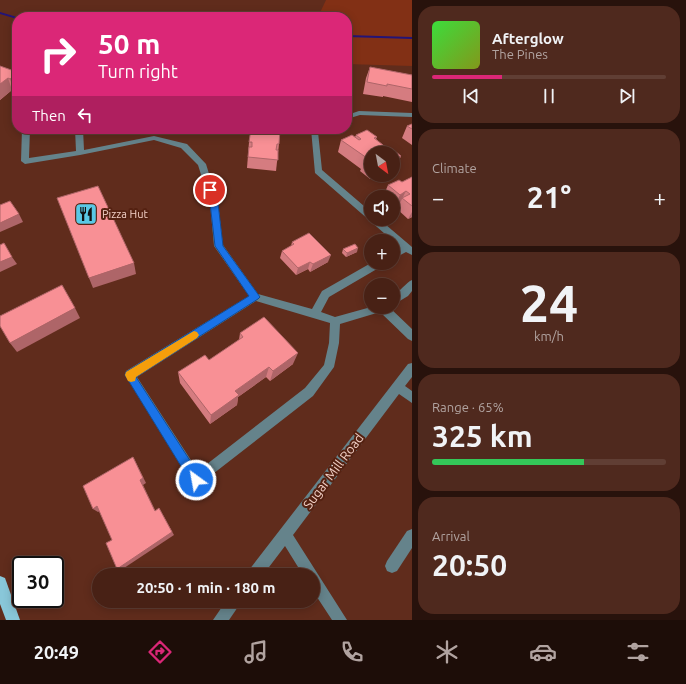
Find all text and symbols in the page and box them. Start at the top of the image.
icon: right [32,28,84,80]
text: 50 m [98,28,160,59]
text: Afterglow [492,30,564,47]
text: The Pines [492,47,548,61]
text: Turn right [98,61,178,81]
icon: previous [460,85,482,107]
icon: pause [538,85,560,107]
icon: next [616,85,638,107]
icon: left [74,104,96,126]
text: Then [32,107,66,124]
north arrow [364,146,400,182]
map controls [364,146,400,314]
text: Climate [432,161,477,175]
pin [193,173,227,207]
icon: arrive [199,179,221,201]
text: 21° [527,180,571,214]
text: − [432,185,444,210]
text: + [654,185,666,210]
button: sound [364,190,400,226]
restaurant icon: Pizza Hut [73,201,99,227]
place label: Pizza Hut [102,208,148,220]
button: + [364,234,400,270]
text: 24 [520,274,578,332]
button: − [364,278,400,314]
text: km/h [534,329,564,343]
text: Range · 65% [432,400,504,414]
text: 325 km [432,419,533,453]
street label: Sugar Mill Road [300,431,366,511]
position arrow [175,459,217,501]
text: Arrival [432,529,470,543]
text: 20:50 [432,548,507,582]
speed limit sign: 30 [12,556,64,608]
text: 20:50 · 1 min · 180 m [137,579,275,596]
icon: directions [146,638,174,666]
icon: music [242,638,270,666]
icon: phone [338,638,366,666]
icon: climate [433,638,461,666]
icon: car [529,638,557,666]
icon: filters [624,638,652,666]
text: 20:49 [34,642,79,662]

